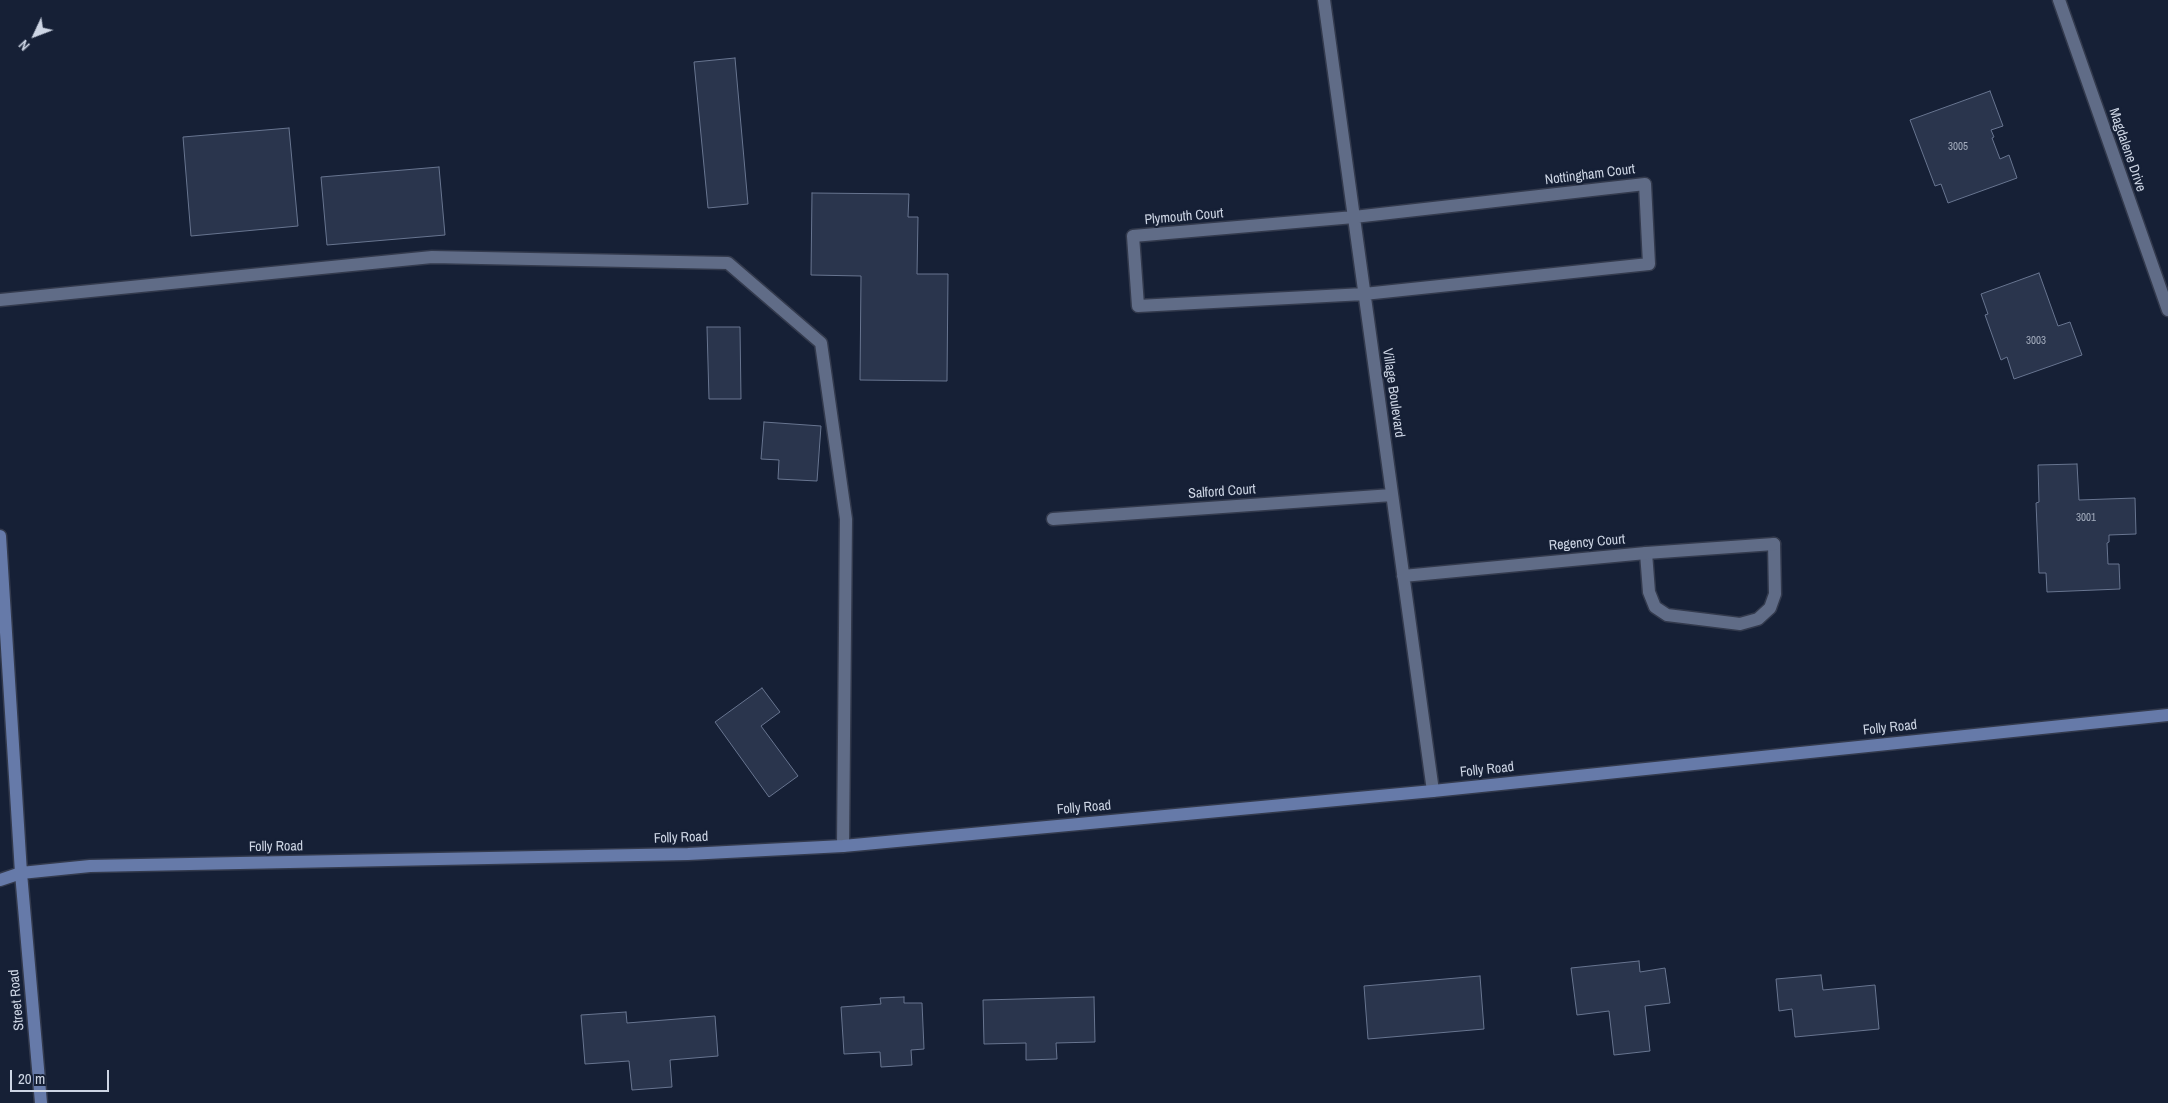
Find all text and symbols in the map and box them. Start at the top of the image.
north arrow [10,10,60,60]
text: N [15,36,33,54]
street label: Magdalene Drive [2105,106,2149,194]
house number: 3005 [1948,140,1968,154]
street label: Nottingham Court [1544,161,1636,189]
street label: Plymouth Court [1144,205,1224,229]
house number: 3003 [2026,334,2046,348]
street label: Village Boulevard [1378,347,1408,439]
street label: Salford Court [1188,481,1256,503]
house number: 3001 [2076,511,2096,525]
street label: Regency Court [1548,531,1626,555]
street label: Folly Road [1862,717,1918,739]
street label: Folly Road [1459,759,1515,781]
street label: Folly Road [1056,797,1112,819]
street label: Folly Road [654,829,708,847]
street label: Folly Road [249,838,303,856]
street label: Street Road [6,969,28,1031]
scale bar [12,1060,111,1092]
text: 20 m [18,1068,45,1089]

